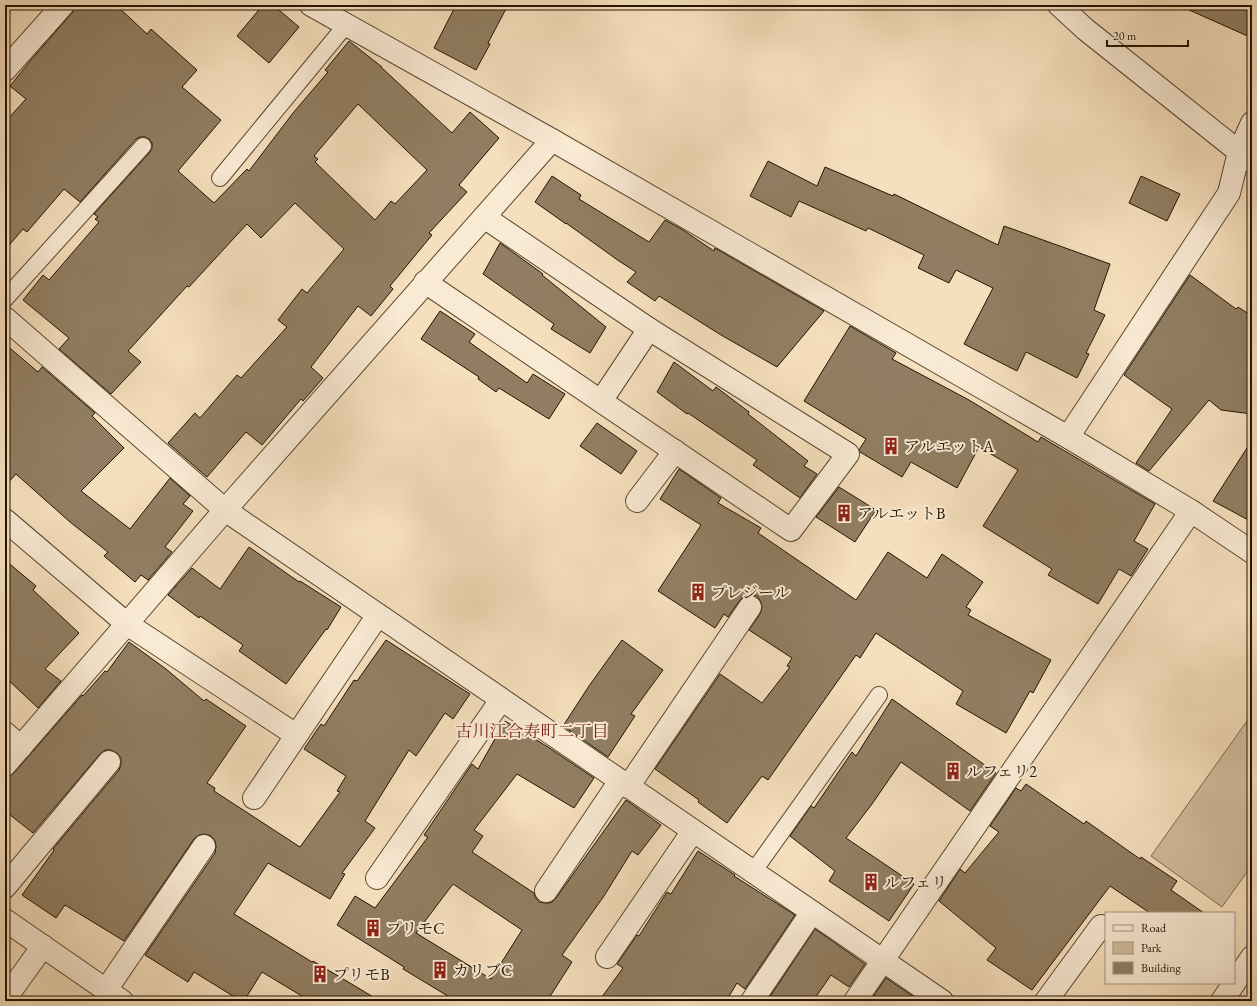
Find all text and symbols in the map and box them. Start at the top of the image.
scale bar [1107,22,1188,48]
text: 20 m [1113,28,1137,44]
building icon: アルエットA [881,436,901,456]
place label: アルエットA [904,436,995,457]
building icon: アルエットB [834,503,854,523]
place label: アルエットB [857,503,945,524]
building icon: プレジール [688,582,708,602]
place label: プレジール [711,582,790,603]
district label: 古川江合寿町二丁目 [456,720,609,742]
building icon: ルフェリ2 [943,761,963,781]
place label: ルフェリ2 [966,761,1037,782]
building icon: ルフェリ [861,872,881,892]
place label: ルフェリ [884,872,947,893]
legend [1105,912,1235,984]
building icon: プリモC [363,918,383,938]
place label: プリモC [386,918,445,939]
text: Road [1141,920,1167,936]
text: Park [1141,940,1162,956]
building icon: カリブC [430,960,450,980]
place label: カリブC [453,960,512,981]
text: Building [1141,960,1182,976]
building icon: プリモB [310,964,330,984]
place label: プリモB [333,964,390,985]

